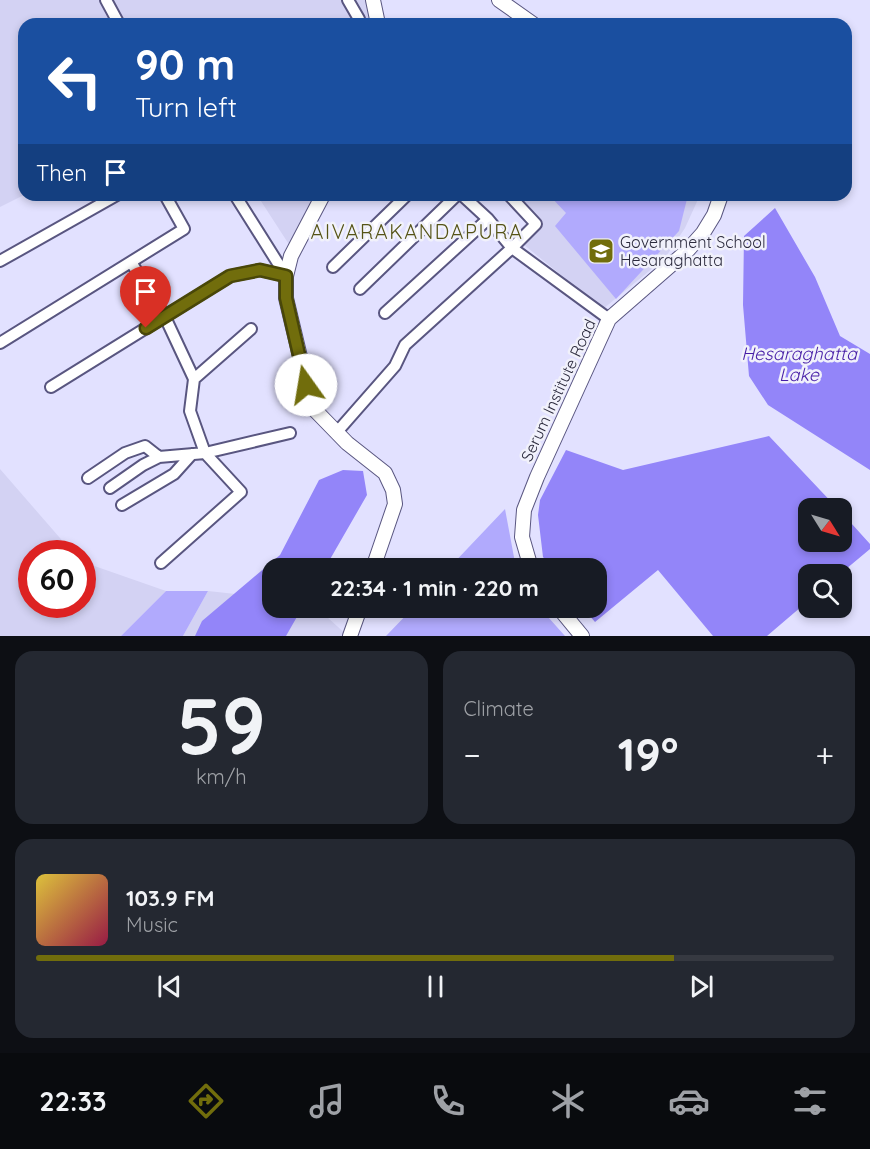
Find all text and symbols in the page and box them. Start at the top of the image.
text: 90 m [135,38,235,91]
icon: left [36,42,114,120]
text: Turn left [135,90,237,124]
icon: arrive [99,156,132,189]
text: Then [36,159,87,187]
district label: AIVARAKANDAPURA [310,219,524,244]
place label: Government School Hesaraghatta [620,232,766,270]
school or university icon: Government School Hesaraghatta [586,236,616,266]
pin [120,266,171,328]
icon: arrive [129,275,162,308]
street label: Serum Institute Road [516,316,600,464]
water label: Hesaraghatta Lake [741,342,858,386]
position arrow [274,353,338,417]
north arrow [798,498,852,552]
map controls [798,498,852,618]
speed limit sign: 60 [18,540,96,618]
button: search [798,564,852,618]
text: 22:34 · 1 min · 220 m [330,574,539,602]
text: 59 [177,676,266,774]
text: Climate [464,696,534,721]
text: 19° [618,726,678,782]
text: − [464,734,481,775]
text: + [815,734,834,775]
text: km/h [196,764,247,789]
text: 103.9 FM [126,884,214,912]
text: Music [126,912,178,937]
icon: previous [153,970,186,1003]
icon: pause [419,970,452,1003]
icon: next [685,970,718,1003]
icon: directions [185,1080,227,1122]
icon: music [306,1080,348,1122]
icon: phone [427,1080,469,1122]
icon: climate [547,1080,589,1122]
icon: car [668,1080,710,1122]
icon: filters [789,1080,831,1122]
text: 22:33 [39,1084,106,1118]

